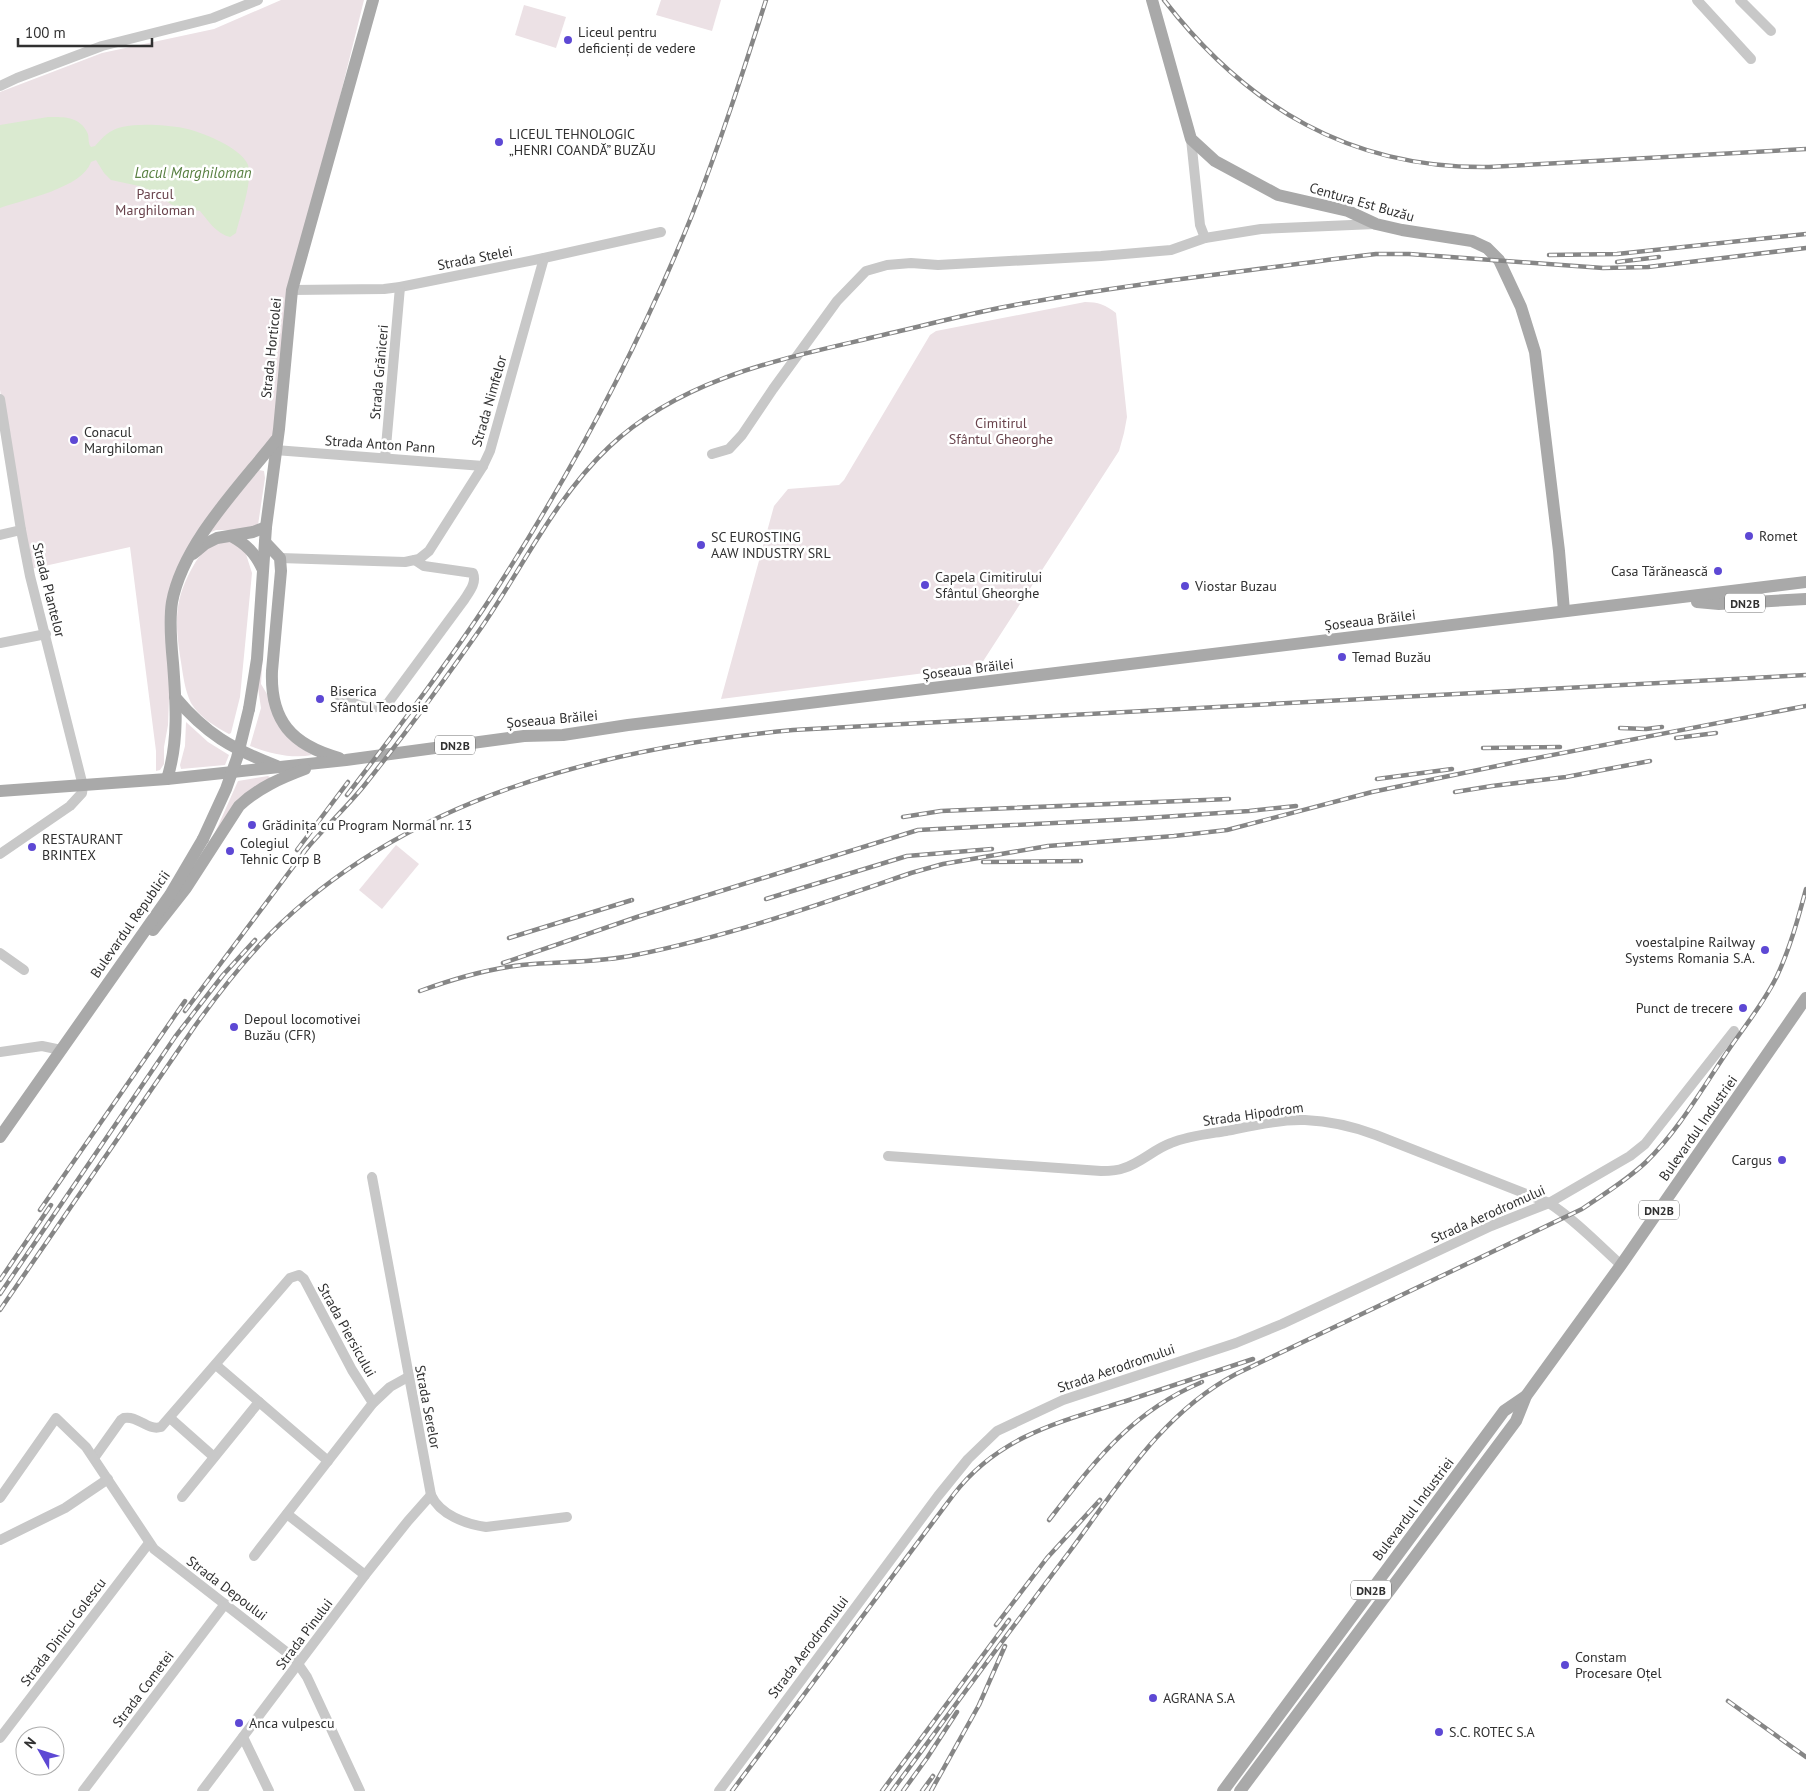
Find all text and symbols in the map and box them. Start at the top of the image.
scale bar [18,15,151,47]
text: 100 m [25,23,66,42]
place label: Liceul pentru deficienți de vedere [578,23,696,57]
marker: Liceul pentru deficienți de vedere [562,34,574,46]
place label: LICEUL TEHNOLOGIC „HENRI COANDĂ” BUZĂU [509,125,656,159]
marker: LICEUL TEHNOLOGIC „HENRI COANDĂ” BUZĂU [493,136,505,148]
water label: Lacul Marghiloman [134,163,252,182]
street label: Centura Est Buzău [1307,178,1417,226]
park label: Parcul Marghiloman [115,185,195,219]
street label: Strada Stelei [436,242,514,274]
street label: Strada Horticolei [257,297,285,399]
street label: Strada Grăniceri [366,324,392,420]
street label: Strada Nimfelor [467,353,511,449]
park label: Cimitirul Sfântul Gheorghe [949,414,1053,448]
place label: Conacul Marghiloman [84,423,163,457]
street label: Strada Anton Pann [324,431,436,457]
marker: Conacul Marghiloman [68,434,80,446]
place label: Romet [1759,527,1798,545]
place label: SC EUROSTING AAW INDUSTRY SRL [711,528,831,562]
marker: Romet [1743,530,1755,542]
marker: SC EUROSTING AAW INDUSTRY SRL [695,539,707,551]
street label: Strada Plantelor [29,541,69,639]
place label: Casa Tărănească [1611,562,1708,580]
marker: Casa Tărănească [1712,565,1724,577]
place label: Capela Cimitirului Sfântul Gheorghe [935,568,1042,602]
place label: Viostar Buzau [1194,577,1277,595]
marker: Capela Cimitirului Sfântul Gheorghe [919,579,931,591]
marker: Viostar Buzau [1179,580,1191,592]
road number: DN2B [1725,594,1765,612]
street label: Șoseaua Brăilei [1323,605,1417,635]
place label: Temad Buzău [1352,648,1431,666]
marker: Temad Buzău [1336,651,1348,663]
street label: Șoseaua Brăilei [921,654,1015,684]
place label: Biserica Sfântul Teodosie [330,682,428,716]
marker: Biserica Sfântul Teodosie [314,693,326,705]
street label: Șoseaua Brăilei [506,706,598,732]
road number: DN2B [435,736,475,754]
place label: Grădinița cu Program Normal nr. 13 [262,816,472,834]
marker: Grădinița cu Program Normal nr. 13 [246,819,258,831]
place label: RESTAURANT BRINTEX [42,830,123,864]
place label: Colegiul Tehnic Corp B [240,834,321,868]
marker: RESTAURANT BRINTEX [26,841,38,853]
marker: Colegiul Tehnic Corp B [224,845,236,857]
street label: Bulevardul Republicii [86,867,174,981]
place label: voestalpine Railway Systems Romania S.A. [1625,933,1755,967]
marker: voestalpine Railway Systems Romania S.A. [1759,944,1771,956]
place label: Punct de trecere [1636,999,1733,1017]
marker: Punct de trecere [1737,1002,1749,1014]
place label: Depoul locomotivei Buzău (CFR) [244,1010,361,1044]
marker: Depoul locomotivei Buzău (CFR) [228,1021,240,1033]
street label: Bulevardul Industriei [1655,1072,1741,1184]
street label: Strada Hipodrom [1201,1098,1305,1130]
place label: Cargus [1732,1151,1772,1169]
marker: Cargus [1776,1154,1788,1166]
street label: Strada Aerodromului [1428,1181,1548,1247]
road number: DN2B [1639,1200,1679,1220]
street label: Strada Piersicului [314,1280,380,1380]
street label: Strada Aerodromului [1055,1339,1177,1397]
street label: Strada Serelor [411,1364,445,1451]
street label: Bulevardul Industriei [1368,1454,1458,1564]
street label: Strada Depoului [183,1552,271,1624]
street label: Strada Dinicu Golescu [16,1574,110,1690]
road number: DN2B [1351,1580,1391,1600]
street label: Strada Aerodromului [764,1592,852,1702]
street label: Strada Pinului [271,1595,337,1673]
street label: Strada Cometei [108,1647,178,1731]
place label: Constam Procesare Oțel [1575,1648,1662,1682]
marker: Constam Procesare Oțel [1559,1659,1571,1671]
place label: AGRANA S.A [1163,1689,1236,1707]
marker: AGRANA S.A [1147,1692,1159,1704]
place label: Anca vulpescu [249,1714,334,1732]
marker: Anca vulpescu [233,1717,245,1729]
place label: S.C. ROTEC S.A [1449,1723,1536,1741]
north arrow [15,1726,65,1776]
marker: S.C. ROTEC S.A [1433,1726,1445,1738]
text: N [20,1734,40,1752]

